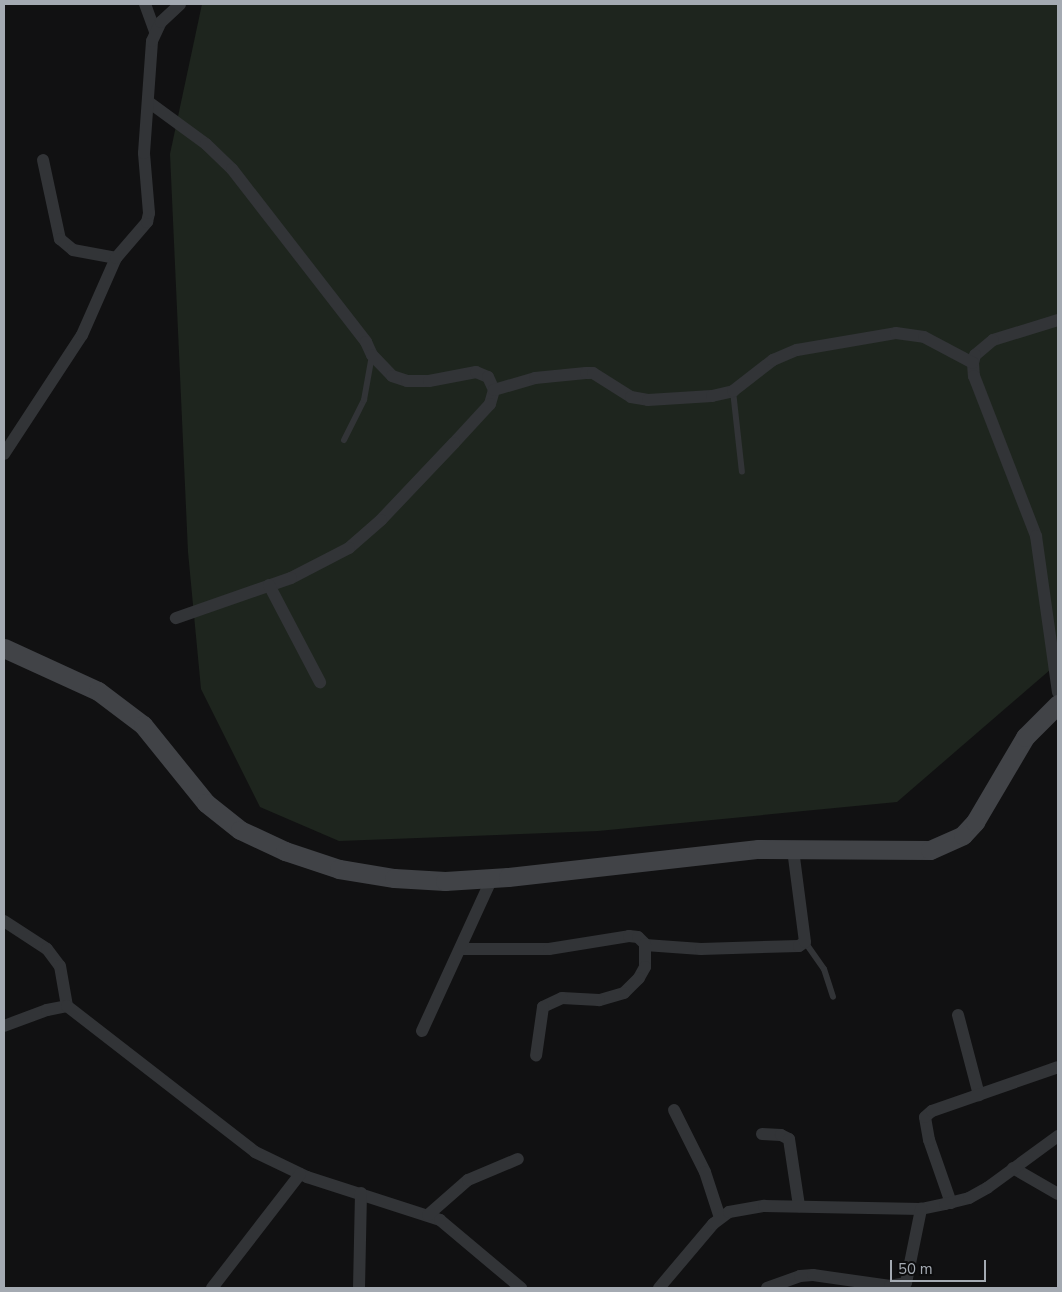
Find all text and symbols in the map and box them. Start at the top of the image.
scale bar [892,1250,988,1282]
text: 50 m [898,1259,933,1279]

